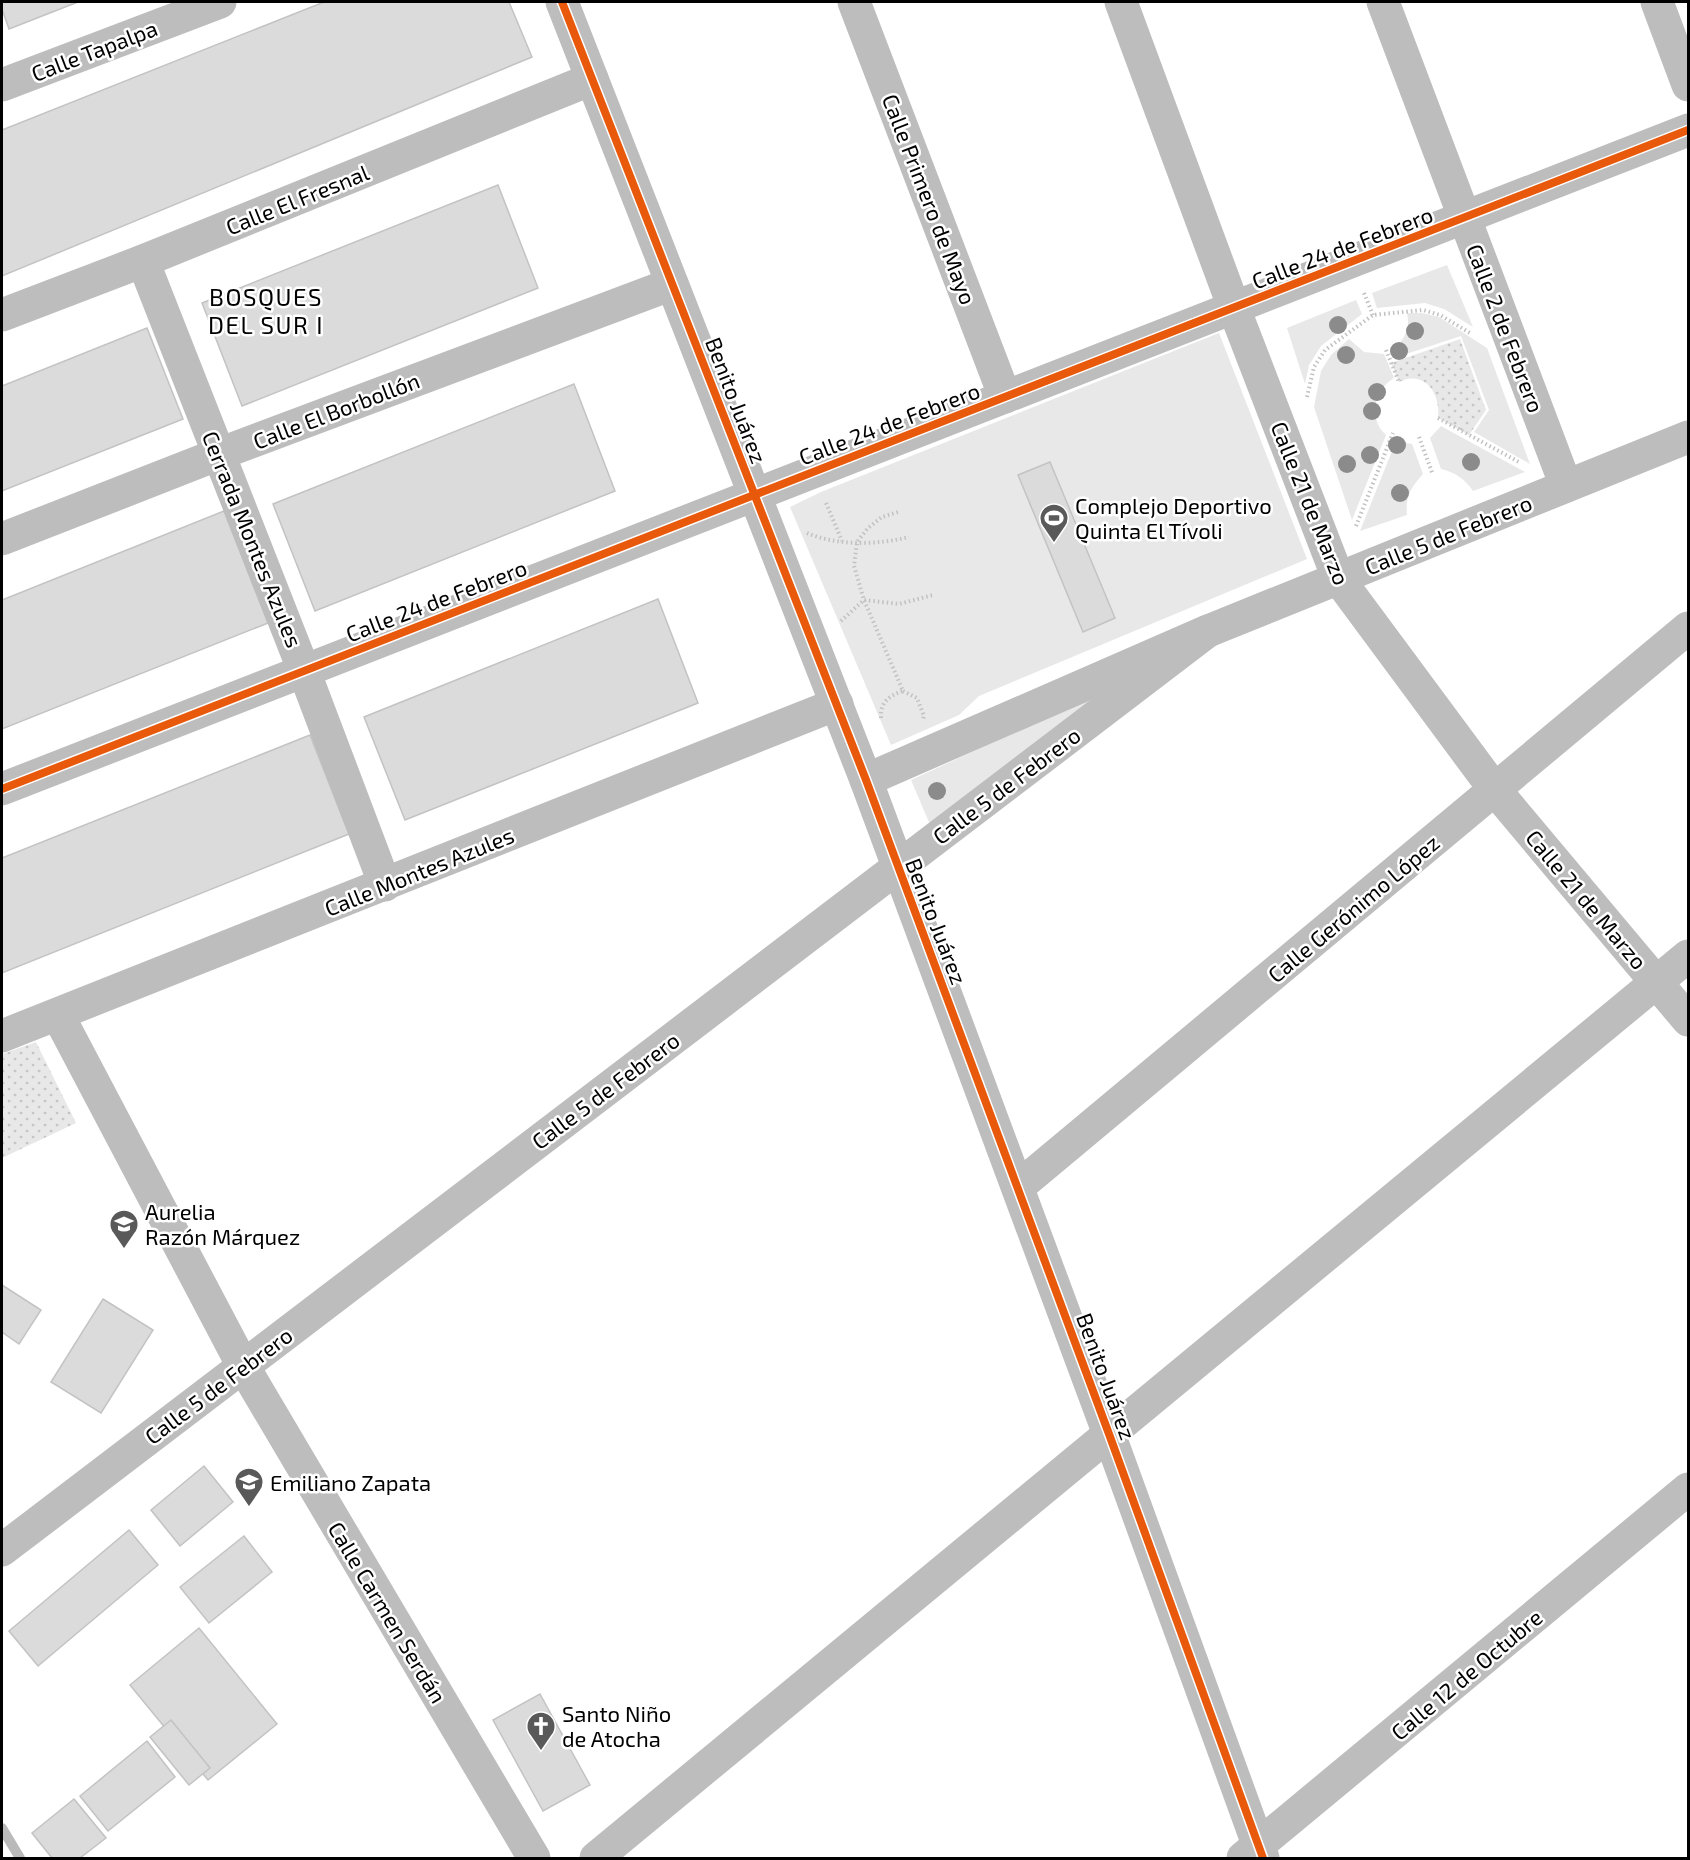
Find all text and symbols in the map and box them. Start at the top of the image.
street label: Calle Tapalpa [27,14,161,86]
street label: Calle Primero de Mayo [878,90,982,308]
street label: Calle El Fresnal [222,158,373,240]
street label: Calle 24 de Febrero [1248,200,1436,294]
street label: Calle 2 de Febrero [1462,240,1550,416]
district label: BOSQUES DEL SUR I [208,282,324,339]
street label: Benito Juárez [701,333,773,467]
street label: Calle El Borbollón [249,366,423,454]
street label: Calle 24 de Febrero [795,376,983,470]
street label: Calle 21 de Marzo [1266,418,1356,588]
street label: Cerrada Montes Azules [198,427,308,651]
street label: Calle 5 de Febrero [1361,489,1535,579]
place label: Complejo Deportivo Quinta El Tívoli [1075,492,1272,544]
sports icon: Complejo Deportivo Quinta El Tívoli [1038,502,1070,544]
street label: Calle 24 de Febrero [342,553,530,647]
street label: Calle 5 de Febrero [927,721,1085,849]
street label: Calle Montes Azules [321,821,517,921]
street label: Calle 21 de Marzo [1521,824,1653,974]
street label: Calle Gerónimo López [1262,829,1444,987]
street label: Benito Juárez [901,854,973,988]
street label: Calle 5 de Febrero [526,1026,684,1154]
place label: Aurelia Razón Márquez [145,1198,300,1249]
school or university icon: Aurelia Razón Márquez [108,1208,140,1250]
street label: Benito Juárez [1072,1309,1142,1443]
street label: Calle 5 de Febrero [139,1321,297,1449]
school or university icon: Emiliano Zapata [233,1466,265,1508]
place label: Emiliano Zapata [270,1469,431,1495]
street label: Calle Carmen Serdán [324,1517,452,1707]
street label: Calle 12 de Octubre [1385,1603,1547,1745]
place label: Santo Niño de Atocha [562,1700,671,1751]
church icon: Santo Niño de Atocha [525,1710,557,1752]

